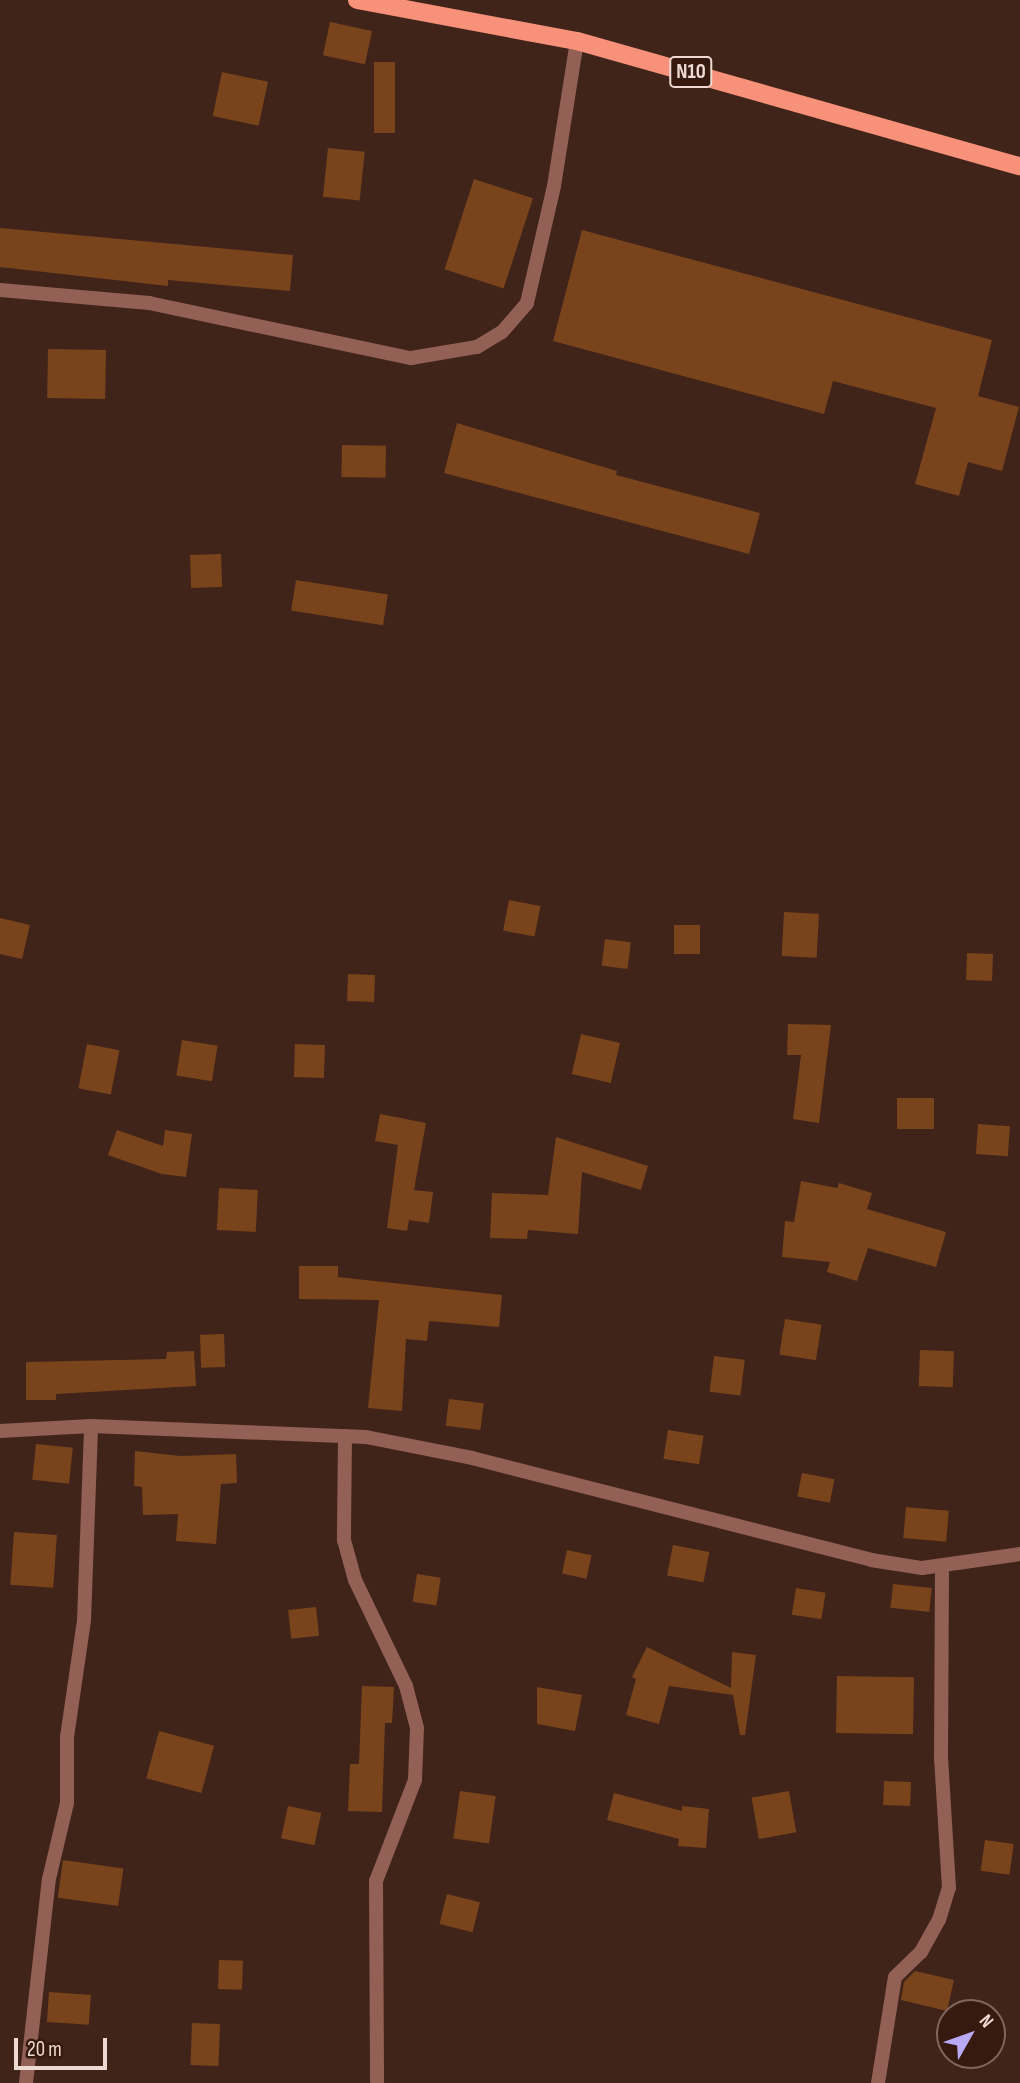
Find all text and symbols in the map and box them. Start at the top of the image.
road number: N10 [668,55,714,90]
north arrow [936,1999,1006,2069]
text: N [974,2010,998,2033]
scale bar [18,2024,110,2068]
text: 20 m [27,2037,62,2062]

